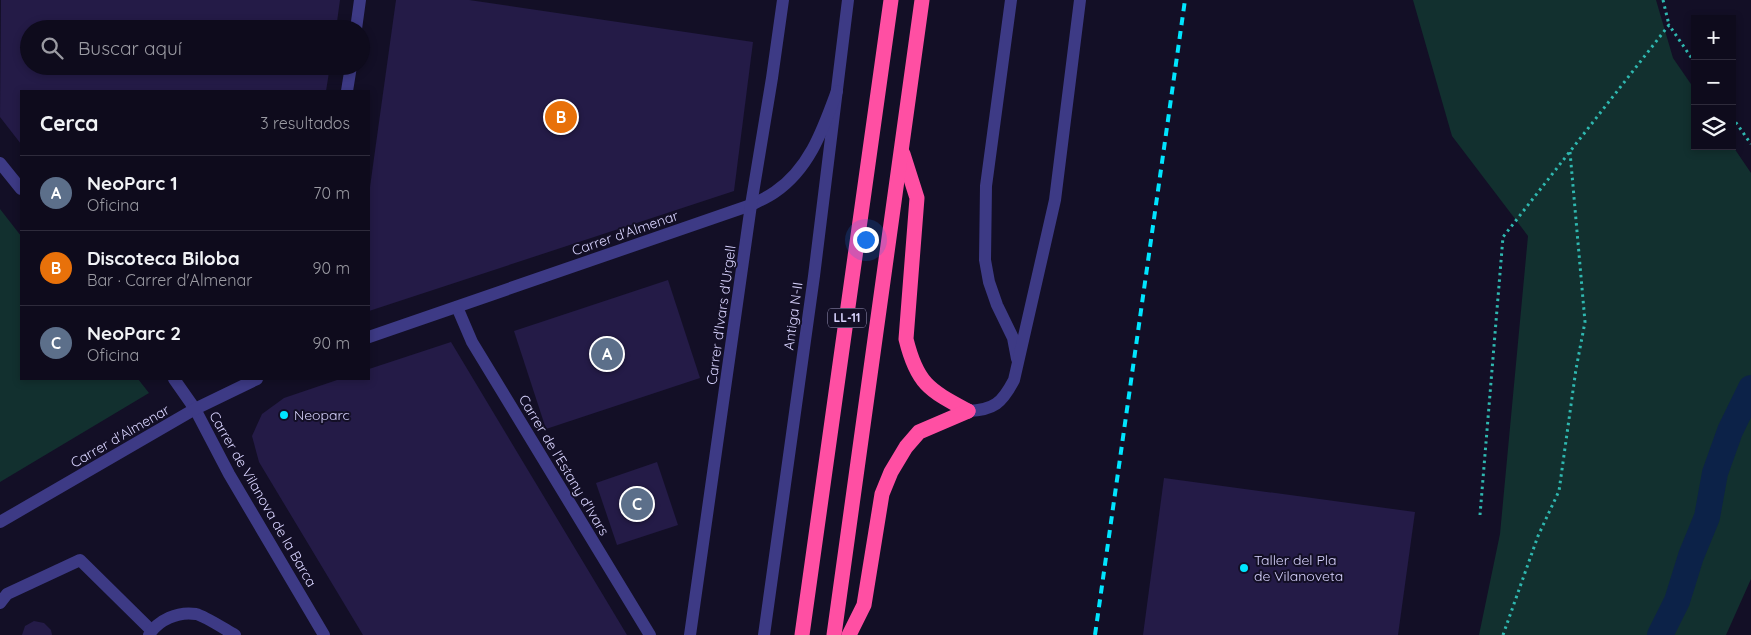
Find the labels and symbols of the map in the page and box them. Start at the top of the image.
pin: B [545,98,577,136]
street label: Carrer d'Almenar [569,206,681,260]
your location [853,227,879,253]
street label: Carrer d'Ivars d'Urgell [702,244,740,386]
street label: Antiga N-II [779,281,807,351]
road number: LL-11 [828,308,866,328]
pin: A [591,335,623,373]
street label: Carrer de l'Estany d'Ivars [515,391,613,539]
street label: Carrer d'Almenar [67,400,173,472]
place label: Neoparc [294,406,350,424]
street label: Carrer de Vilanova de la Barca [205,408,321,590]
marker: Neoparc [278,409,290,421]
pin: C [621,485,653,523]
place label: Taller del Pla de Vilanoveta [1254,551,1343,585]
marker: Taller del Pla de Vilanoveta [1238,562,1250,574]

